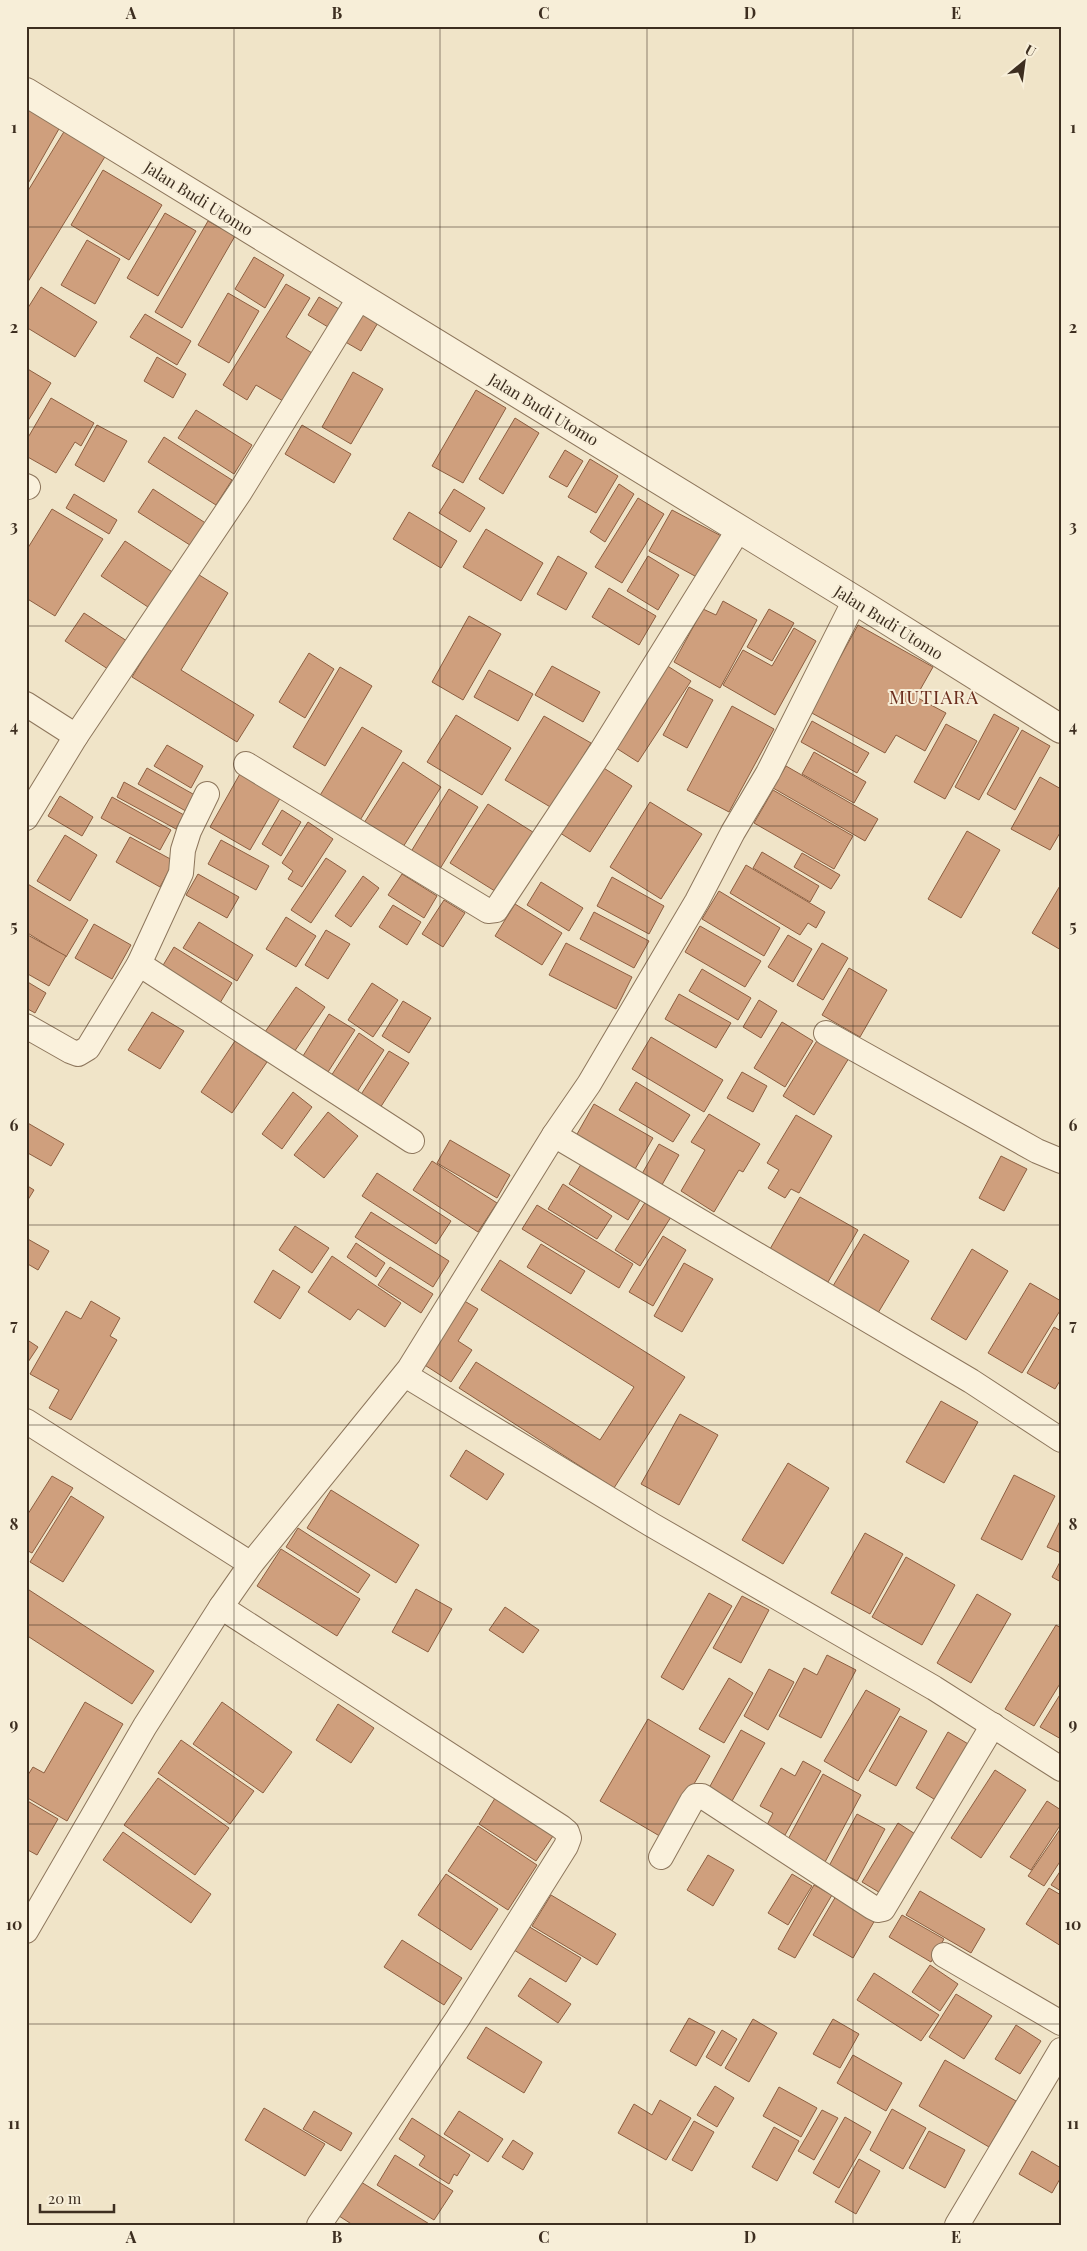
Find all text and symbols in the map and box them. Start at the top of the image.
text: A [125,2,137,23]
text: B [332,2,343,23]
text: C [538,2,550,23]
text: D [744,2,756,23]
text: E [951,2,961,23]
north arrow [1000,38,1050,88]
text: U [1022,40,1040,61]
text: 1 [11,116,17,137]
text: 1 [1070,116,1076,137]
street label: Jalan Budi Utomo [140,156,258,240]
text: 2 [10,316,18,337]
text: 2 [1069,316,1077,337]
street label: Jalan Budi Utomo [484,367,603,450]
text: 3 [10,515,18,536]
text: 3 [1069,515,1077,536]
street label: Jalan Budi Utomo [830,580,948,664]
district label: MUTIARA [889,683,979,709]
text: 4 [10,715,18,736]
text: 4 [1069,715,1077,736]
text: 5 [10,915,18,936]
text: 5 [1069,915,1077,936]
text: 6 [10,1114,19,1135]
text: 6 [1069,1114,1078,1135]
text: 7 [10,1314,18,1335]
text: 7 [1069,1314,1077,1335]
text: 8 [10,1513,19,1534]
text: 8 [1069,1513,1078,1534]
text: 9 [10,1713,19,1734]
text: 9 [1069,1713,1078,1734]
text: 10 [6,1913,22,1934]
text: 10 [1065,1913,1081,1934]
text: 11 [8,2112,20,2133]
text: 11 [1067,2112,1079,2133]
scale bar [40,2181,114,2213]
text: 20 m [48,2188,82,2208]
text: A [125,2226,137,2247]
text: B [332,2226,343,2247]
text: C [538,2226,550,2247]
text: D [744,2226,756,2247]
text: E [951,2226,961,2247]

